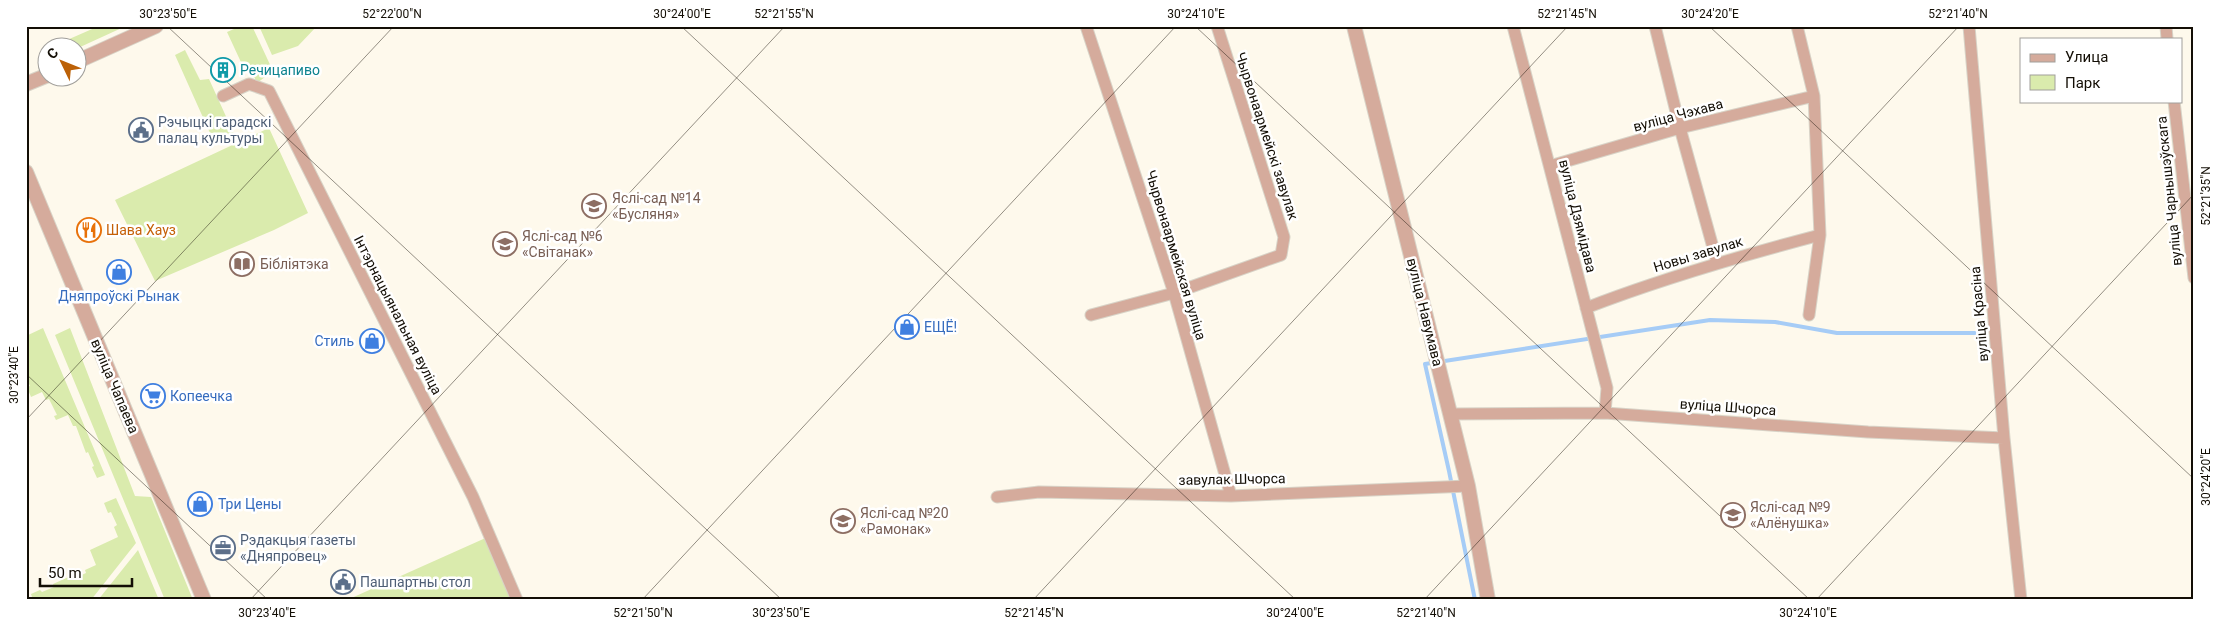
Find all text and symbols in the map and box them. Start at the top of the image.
text: 30°23'50"E [139,7,197,21]
text: 52°22'00"N [362,7,422,21]
text: 30°24'00"E [653,7,711,21]
text: 52°21'55"N [754,7,814,21]
text: 30°24'10"E [1167,7,1225,21]
text: 52°21'45"N [1537,7,1597,21]
text: 30°24'20"E [1681,7,1739,21]
text: 52°21'40"N [1928,7,1988,21]
north arrow [38,38,88,88]
legend [2020,38,2182,102]
text: С [44,44,61,62]
text: Улица [2065,48,2108,66]
street label: Чырвонаармейскі завулак [1232,50,1302,222]
building icon: Речицапиво [210,57,236,83]
place label: Речицапиво [240,62,320,78]
text: Парк [2065,74,2100,92]
street label: вуліца Чэхава [1631,95,1725,135]
place label: Рэчыцкі гарадскі палац культуры [158,114,271,146]
street label: вуліца Чарнышэўскага [2153,115,2185,267]
public building icon: Рэчыцкі гарадскі палац культуры [128,117,154,143]
street label: вуліца Дзямідава [1556,158,1600,274]
text: 52°21'35"N [2199,166,2213,226]
street label: Чырвонаармейская вуліца [1143,168,1209,342]
place label: Яслі-сад №14 «Бусляня» [612,190,701,222]
school or university icon: Яслі-сад №14 «Бусляня» [581,193,607,219]
restaurant icon: Шава Хауз [76,217,102,243]
place label: Шава Хауз [106,222,176,238]
place label: Яслі-сад №6 «Світанак» [522,228,603,260]
school or university icon: Яслі-сад №6 «Світанак» [492,231,518,257]
street label: Інтэрнацыянальная вуліца [351,233,445,397]
street label: Новы завулак [1651,233,1745,275]
library icon: Бібліятэка [229,251,255,277]
place label: Бібліятэка [260,256,329,272]
street label: вуліца Навумава [1404,256,1446,368]
shop icon: Дняпроўскі Рынак [106,259,132,285]
street label: вуліца Красіна [1967,266,1991,362]
place label: Дняпроўскі Рынак [58,288,180,304]
shop icon: ЕЩЁ! [894,314,920,340]
place label: ЕЩЁ! [924,319,957,335]
shop icon: Стиль [359,328,385,354]
place label: Стиль [314,333,354,349]
street label: вуліца Чапаева [88,336,142,436]
text: 30°23'40"E [7,346,21,404]
supermarket icon: Копеечка [140,383,166,409]
place label: Копеечка [170,388,233,404]
street label: вуліца Шчорса [1679,396,1777,418]
text: 30°24'20"E [2199,448,2213,506]
street label: завулак Шчорса [1178,470,1286,488]
shop icon: Три Цены [187,491,213,517]
place label: Три Цены [218,496,282,512]
place label: Яслі-сад №9 «Алёнушка» [1750,499,1831,531]
school or university icon: Яслі-сад №9 «Алёнушка» [1720,502,1746,528]
place label: Яслі-сад №20 «Рамонак» [860,505,949,537]
school or university icon: Яслі-сад №20 «Рамонак» [830,508,856,534]
place label: Рэдакцыя газеты «Дняпровец» [240,532,356,564]
office icon: Рэдакцыя газеты «Дняпровец» [210,535,236,561]
scale bar [40,556,132,588]
text: 50 m [48,564,82,582]
public building icon: Пашпартны стол [330,569,356,595]
place label: Пашпартны стол [360,574,471,590]
text: 30°23'40"E [238,606,296,620]
text: 52°21'50"N [613,606,673,620]
text: 30°23'50"E [752,606,810,620]
text: 52°21'45"N [1004,606,1064,620]
text: 30°24'00"E [1266,606,1324,620]
text: 52°21'40"N [1396,606,1456,620]
text: 30°24'10"E [1779,606,1837,620]

